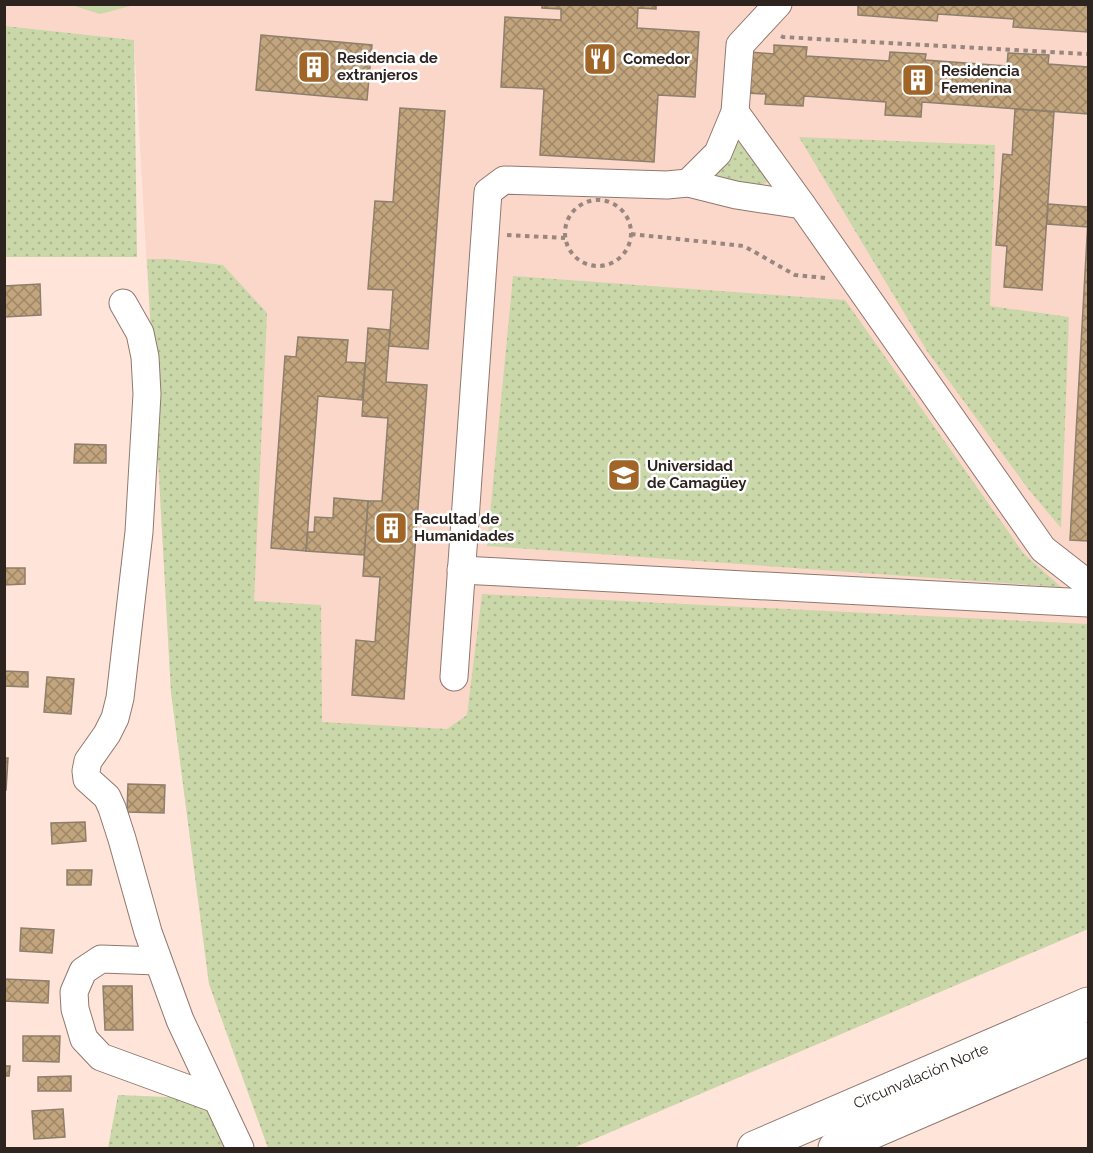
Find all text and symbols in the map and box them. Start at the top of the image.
restaurant icon: Comedor [582,41,618,77]
building icon: Residencia de extranjeros [296,49,332,85]
place label: Residencia de extranjeros [337,49,438,84]
place label: Comedor [623,50,690,68]
building icon: Residencia Femenina [900,62,936,98]
place label: Residencia Femenina [941,62,1020,97]
school or university icon: Universidad de Camagüey [606,457,642,493]
place label: Universidad de Camagüey [647,457,747,492]
building icon: Facultad de Humanidades [373,510,409,546]
place label: Facultad de Humanidades [414,510,514,545]
street label: Circunvalación Norte [851,1039,991,1113]

